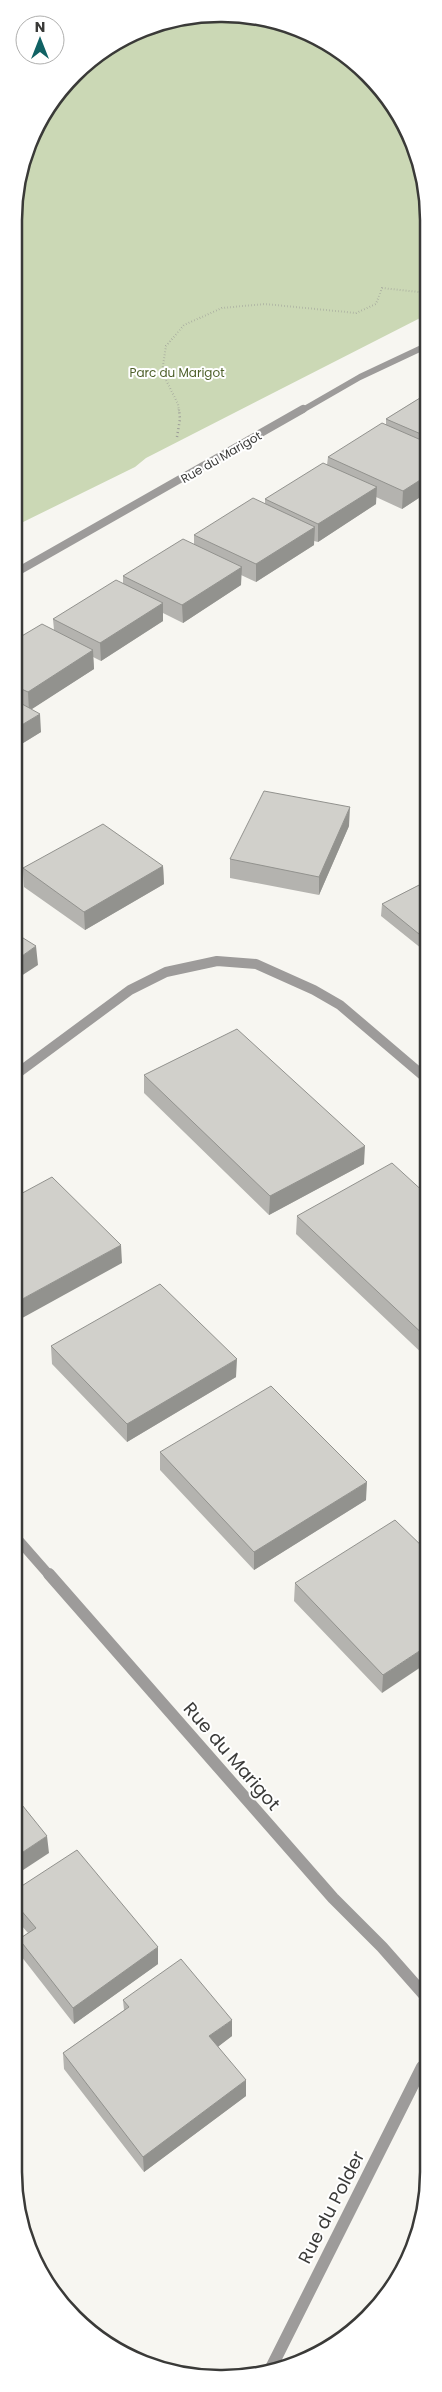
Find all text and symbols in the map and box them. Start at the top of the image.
north arrow [15,15,65,65]
text: N [35,17,45,37]
park label: Parc du Marigot [129,364,225,381]
street label: Rue du Marigot [177,427,265,487]
street label: Rue du Marigot [178,1696,286,1816]
street label: Rue du Polder [292,2146,370,2268]

